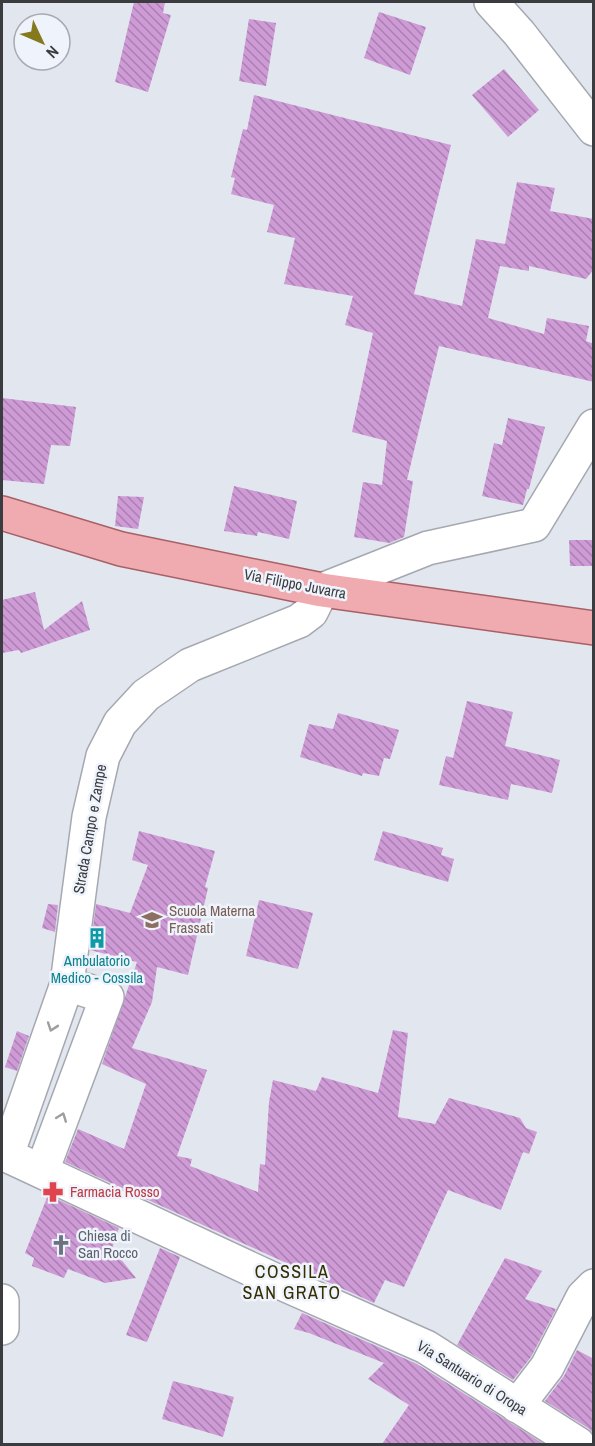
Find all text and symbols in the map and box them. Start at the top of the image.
north arrow [12,12,72,72]
text: N [42,41,64,63]
street label: Via Filippo Juvarra [242,563,348,604]
street label: Strada Campo e Zampe [68,762,111,895]
place label: Scuola Materna Frassati [169,900,255,938]
school or university icon: Scuola Materna Frassati [140,908,164,932]
building icon: Ambulatorio Medico - Cossila [85,926,109,950]
place label: Ambulatorio Medico - Cossila [51,950,143,988]
one-way arrow [46,1021,59,1032]
one-way arrow [55,1112,68,1123]
pharmacy icon: Farmacia Rosso [41,1180,65,1204]
place label: Farmacia Rosso [70,1181,160,1202]
place label: Chiesa di San Rocco [78,1225,138,1263]
church icon: Chiesa di San Rocco [49,1233,73,1257]
district label: COSSILA SAN GRATO [242,1259,342,1305]
street label: Via Santuario di Oropa [413,1335,532,1420]

